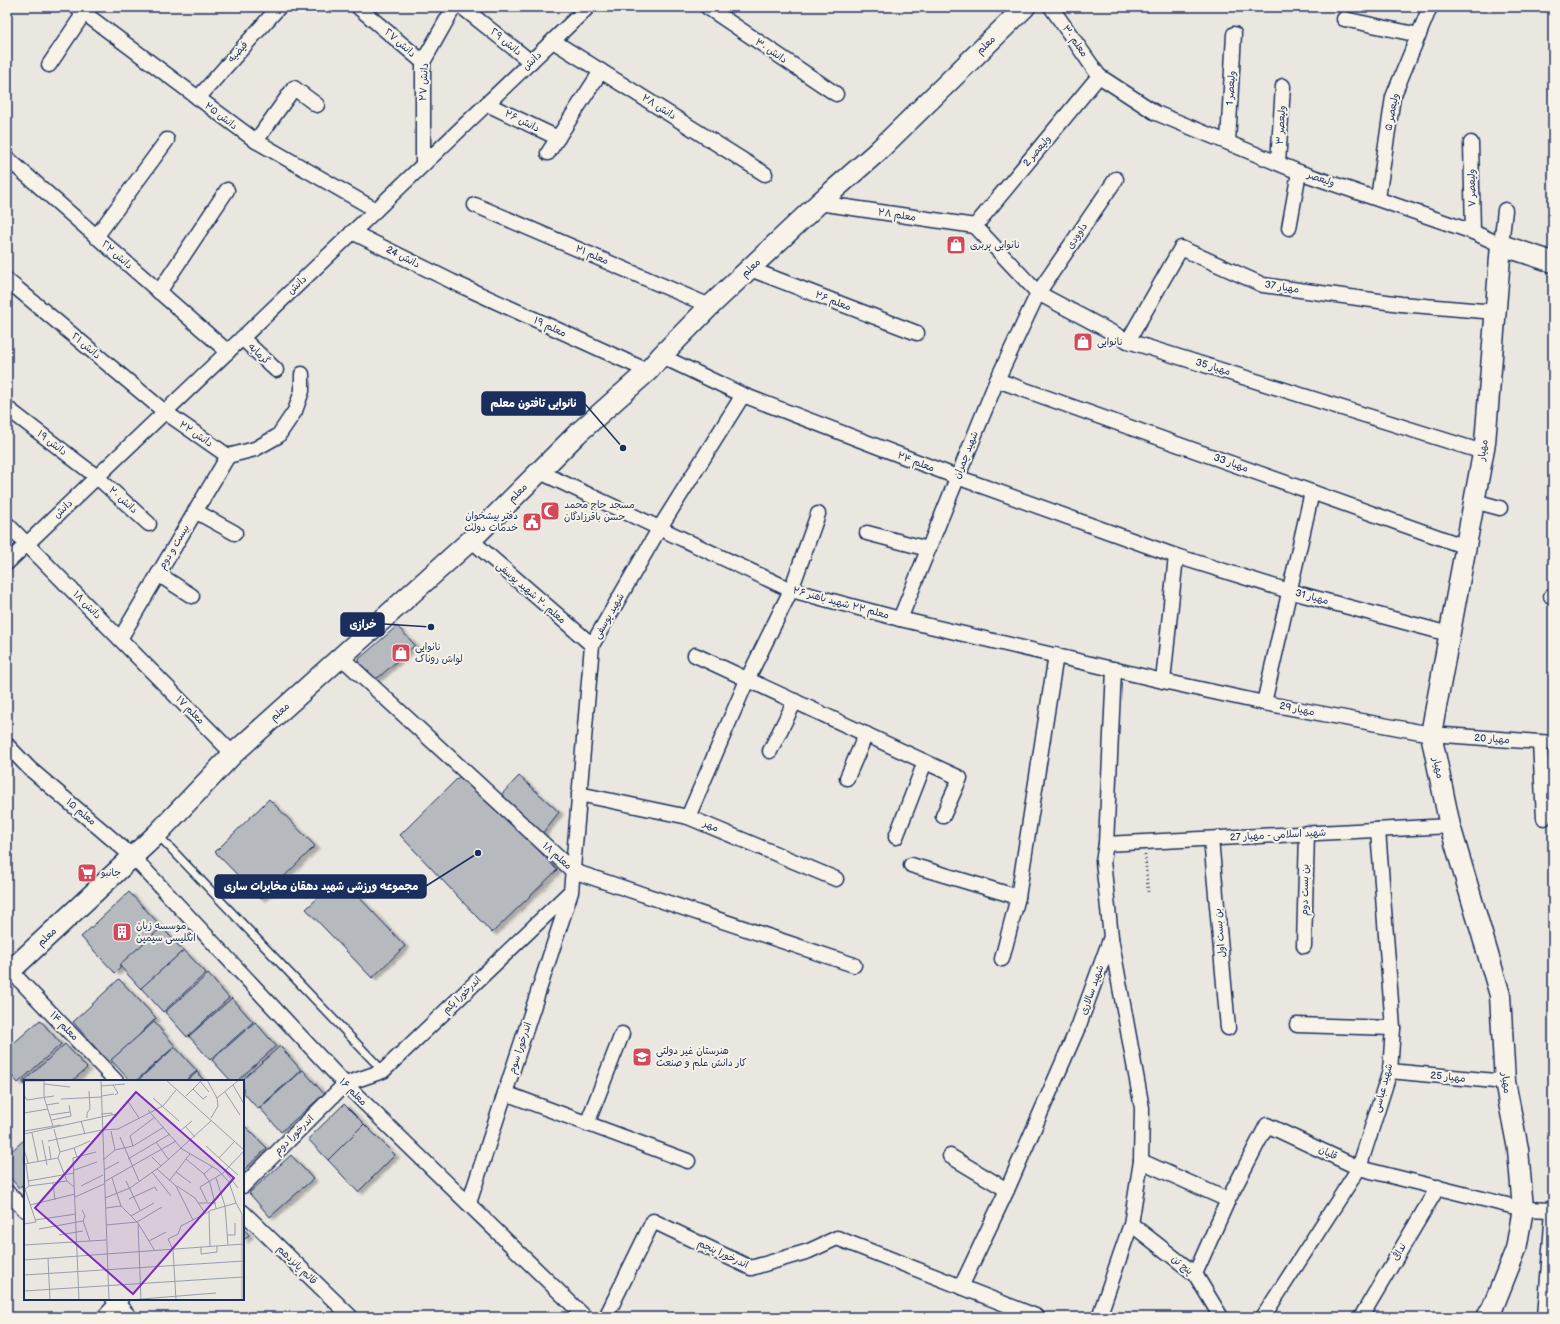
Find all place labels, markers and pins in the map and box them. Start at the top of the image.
shop icon: نانوایی بربری [945,234,967,256]
place label: نانوایی بربری [970,239,1020,252]
shop icon: نانوایی [1072,331,1094,353]
place label: نانوایی [1097,336,1123,349]
callout: نانوایی تافتون معلم [482,392,585,415]
place label: مسجد حاج محمد حسن باقرزادگان [564,499,635,523]
mosque icon: مسجد حاج محمد حسن باقرزادگان [539,500,561,522]
place label: دفتر پیشخوان خدمات دولت [464,510,518,534]
public building icon: دفتر پیشخوان خدمات دولت [521,511,543,533]
callout: خرازی [341,613,384,636]
place label: نانوایی لواش روناک [415,641,463,666]
shop icon: نانوایی لواش روناک [390,642,412,664]
supermarket icon: جانبو [76,862,98,884]
place label: جانبو [100,867,121,879]
callout: مجموعه ورزشی شهید دهقان مخابرات ساری [215,875,426,898]
place label: موسسه زبان انگلیسی سیمین [136,920,196,945]
building icon: موسسه زبان انگلیسی سیمین [111,921,133,943]
place label: هنرستان غیر دولتی کار دانش علم و صنعت [656,1045,746,1070]
school or university icon: هنرستان غیر دولتی کار دانش علم و صنعت [631,1046,653,1068]

